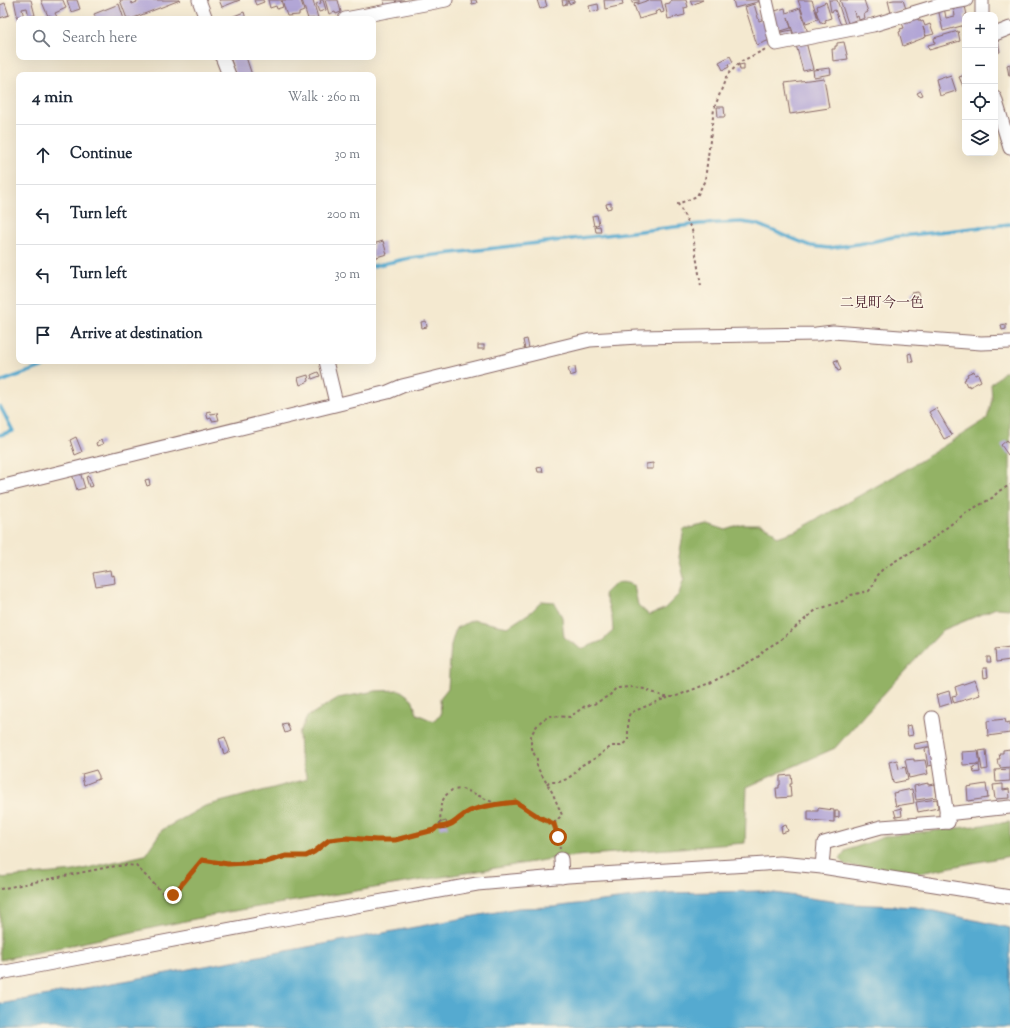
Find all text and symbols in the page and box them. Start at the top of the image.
map controls [962,12,998,156]
button: + [962,12,998,48]
search box [16,16,376,60]
icon: search [30,27,52,49]
text: Search here [62,28,137,49]
button: − [962,48,998,84]
button: locate [962,84,998,120]
text: 4 min [32,86,73,110]
text: Walk · 260 m [288,89,360,107]
button: layers [962,120,998,156]
icon: ahead [32,144,54,166]
text: Continue [70,144,132,165]
text: 30 m [334,146,360,164]
icon: left [32,204,54,226]
text: Turn left [70,204,127,225]
text: 200 m [327,206,360,224]
icon: left [32,264,54,286]
text: Turn left [70,264,127,285]
text: 30 m [334,266,360,284]
district label: 二見町今一色 [840,294,924,314]
icon: arrive [32,324,54,346]
text: Arrive at destination [70,324,203,345]
route start [549,828,567,846]
route end [164,886,182,904]

